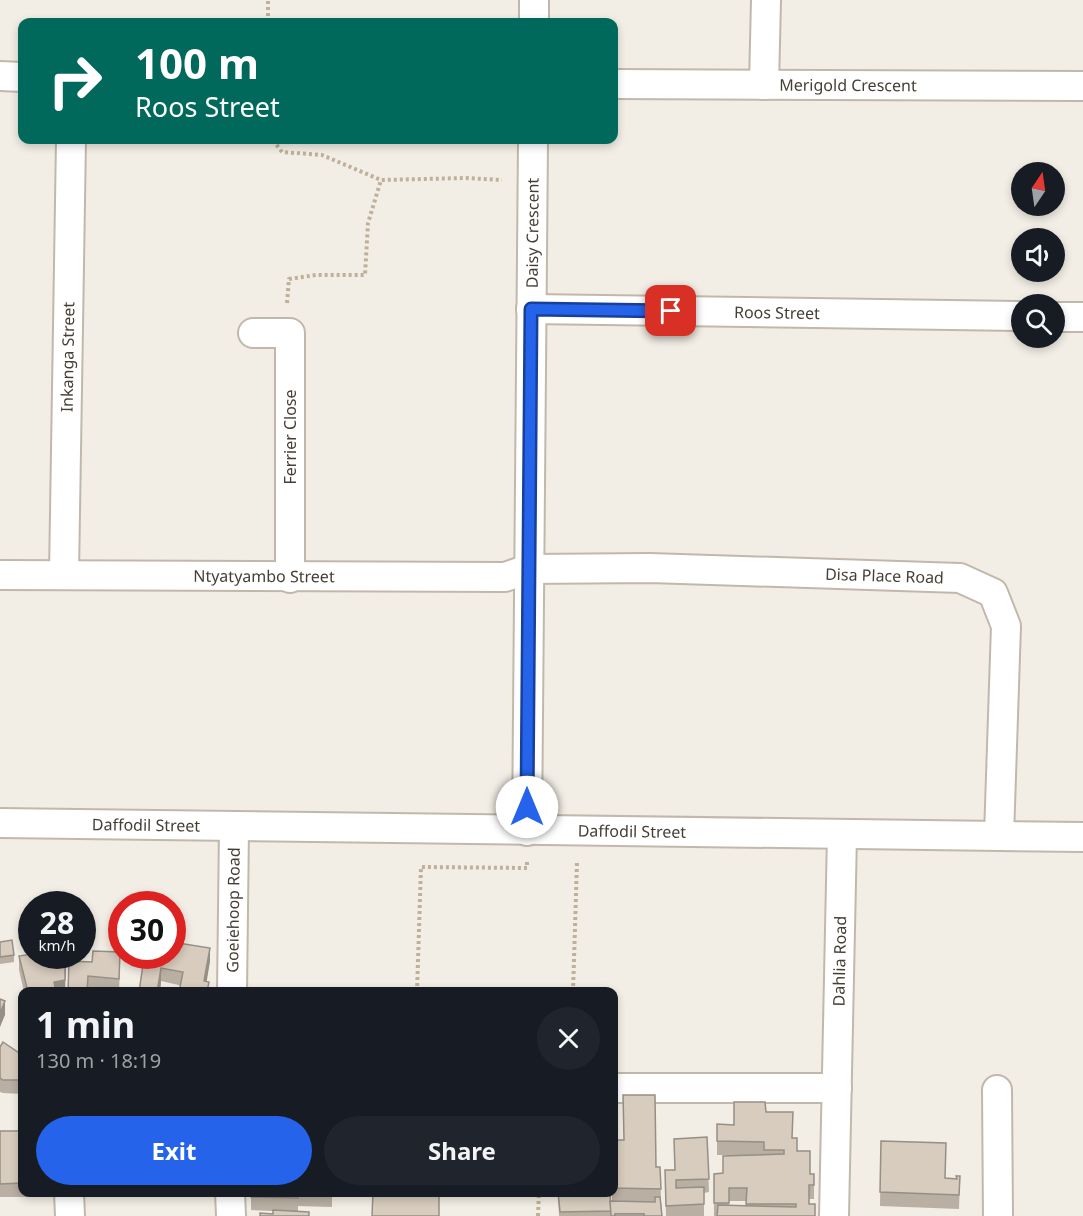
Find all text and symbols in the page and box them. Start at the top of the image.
text: 100 m [135,34,259,91]
icon: right [36,42,114,120]
street label: Merigold Crescent [779,74,917,96]
text: Roos Street [135,88,280,125]
north arrow [1011,162,1065,216]
map controls [1011,162,1065,348]
street label: Daisy Crescent [521,178,544,288]
button: sound [1011,228,1065,282]
pin [645,285,696,336]
icon: arrive [654,294,687,327]
button: search [1011,294,1065,348]
street label: Inkanga Street [56,301,79,412]
street label: Roos Street [734,301,820,324]
street label: Ferrier Close [279,389,301,485]
street label: Disa Place Road [825,563,944,588]
street label: Ntyatyambo Street [193,565,335,587]
position arrow [495,775,559,839]
street label: Daffodil Street [92,813,201,837]
street label: Daffodil Street [578,819,686,843]
street label: Goeiehoop Road [221,847,245,973]
speed limit sign: 30 [108,891,186,969]
text: 28 [40,902,74,943]
street label: Dahlia Road [827,916,851,1007]
text: km/h [39,935,75,955]
text: 1 min [36,1000,135,1049]
button: close [537,1007,600,1070]
text: 130 m · 18:19 [36,1047,161,1074]
button: Exit [36,1116,312,1185]
button: Share [324,1116,600,1185]

